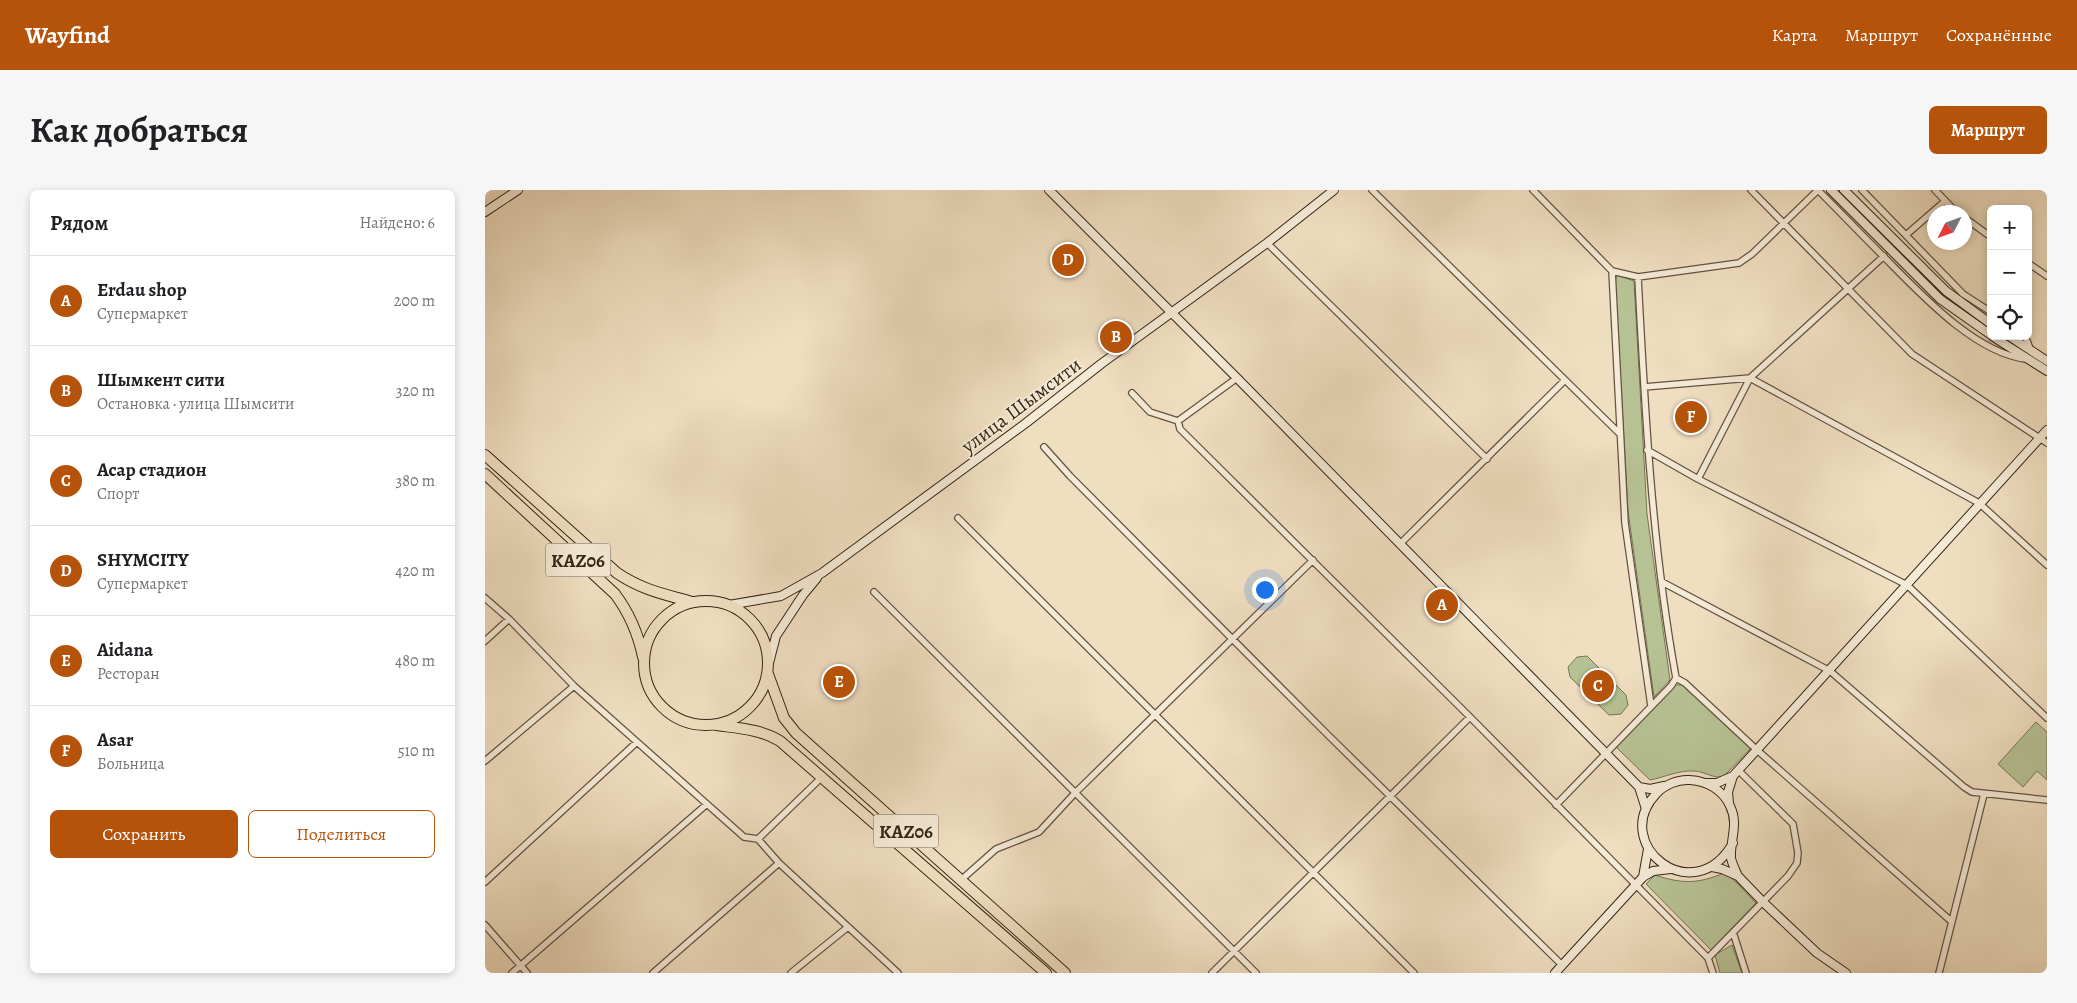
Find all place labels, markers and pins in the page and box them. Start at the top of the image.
pin: D [1052,241,1084,279]
pin: B [1100,318,1132,356]
pin: F [1675,398,1707,436]
pin: A [1426,586,1458,624]
pin: E [823,663,855,701]
pin: C [1582,667,1614,705]

